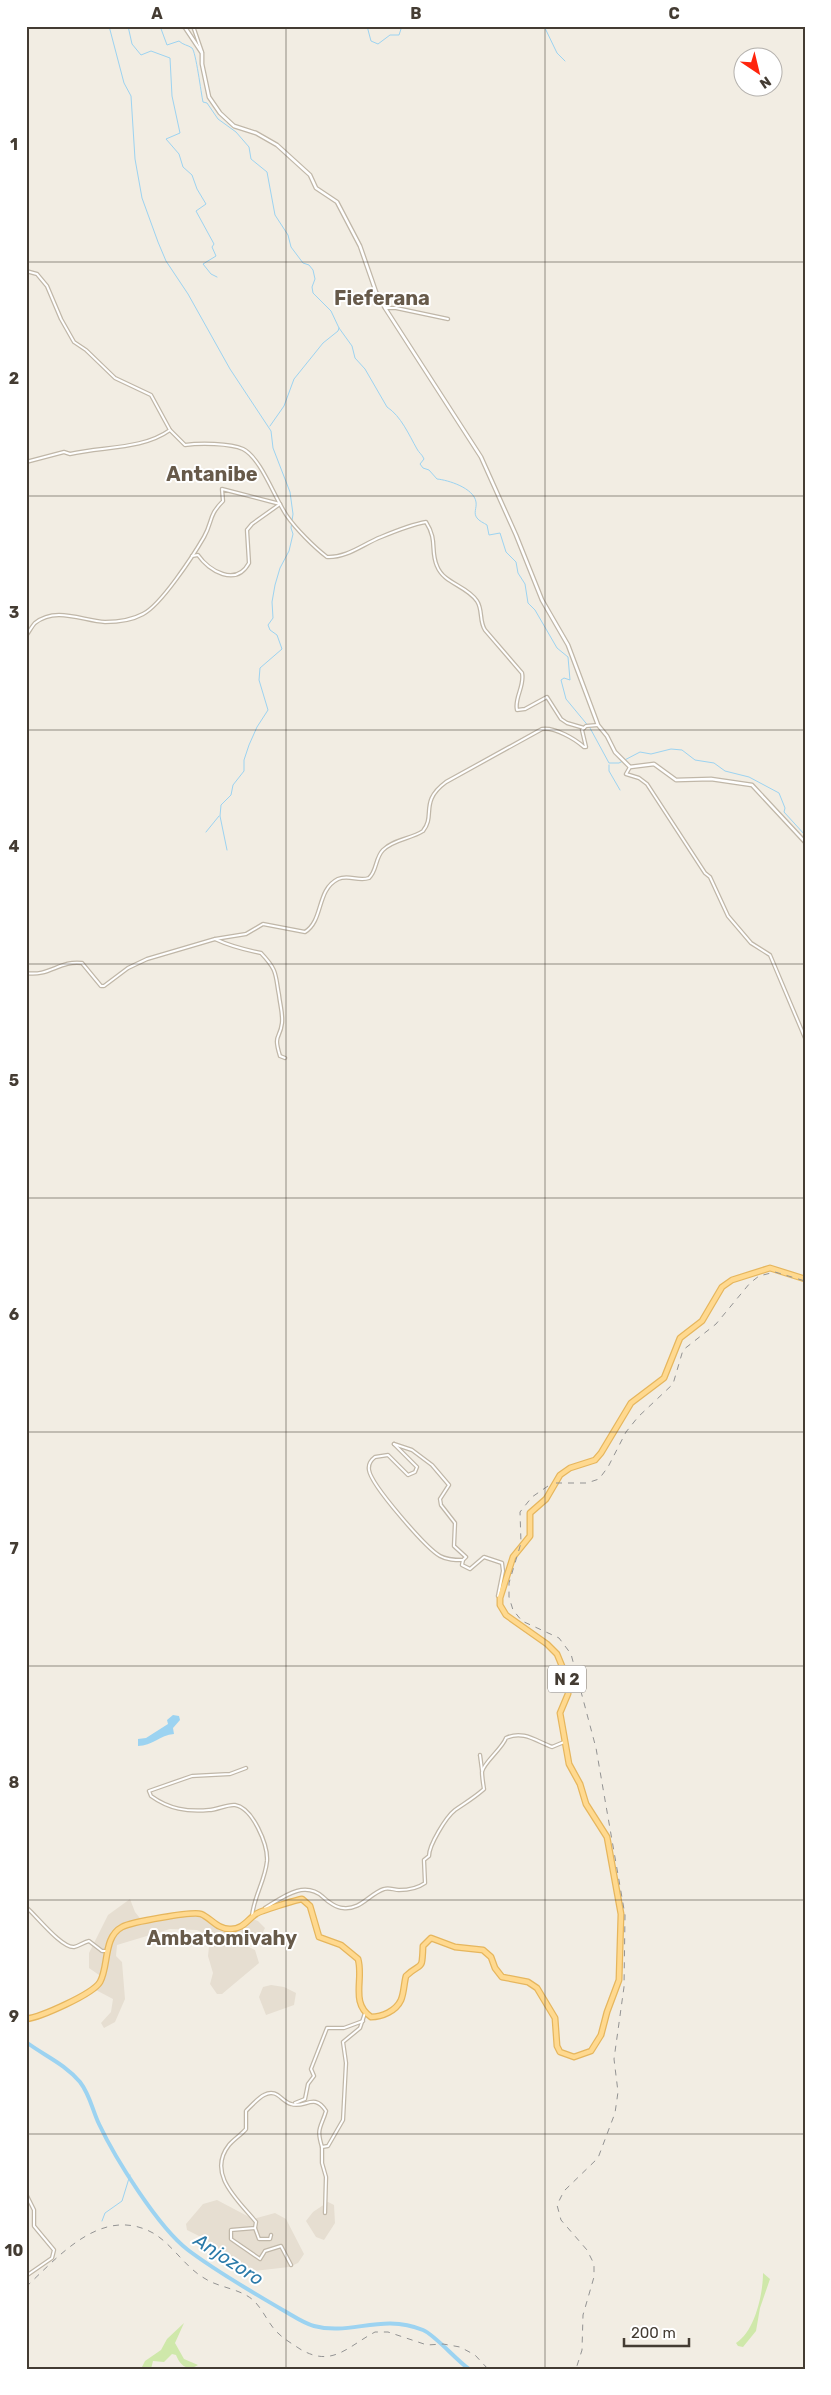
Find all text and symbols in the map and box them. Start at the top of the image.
text: A [151,4,163,23]
text: B [410,4,422,23]
text: C [668,4,680,23]
north arrow [734,48,784,98]
text: N [756,72,774,92]
text: 1 [10,135,18,154]
district label: Fieferana [334,286,430,310]
text: 2 [9,369,19,388]
district label: Antanibe [166,462,258,486]
text: 3 [9,603,19,622]
text: 4 [9,837,20,856]
text: 5 [9,1071,19,1090]
text: 6 [9,1305,19,1324]
text: 7 [9,1539,19,1558]
road number: N 2 [548,1666,586,1692]
text: 8 [9,1773,20,1792]
district label: Ambatomivahy [147,1926,297,1950]
text: 9 [9,2007,19,2026]
water label: Anjozoro [189,2228,268,2290]
text: 10 [5,2241,24,2260]
scale bar [624,2315,688,2347]
text: 200 m [631,2324,676,2342]

